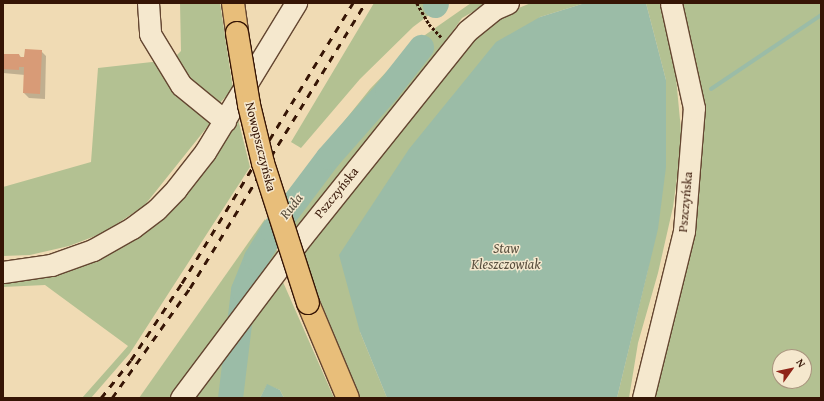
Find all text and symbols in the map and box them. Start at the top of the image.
street label: Nowopszczyńska [241,101,279,193]
street label: Pszczyńska [312,164,362,222]
street label: Pszczyńska [676,171,696,233]
water label: Ruda [276,190,306,222]
water label: Staw Kleszczowiak [471,240,541,272]
north arrow [772,349,812,389]
text: N [793,356,810,370]

